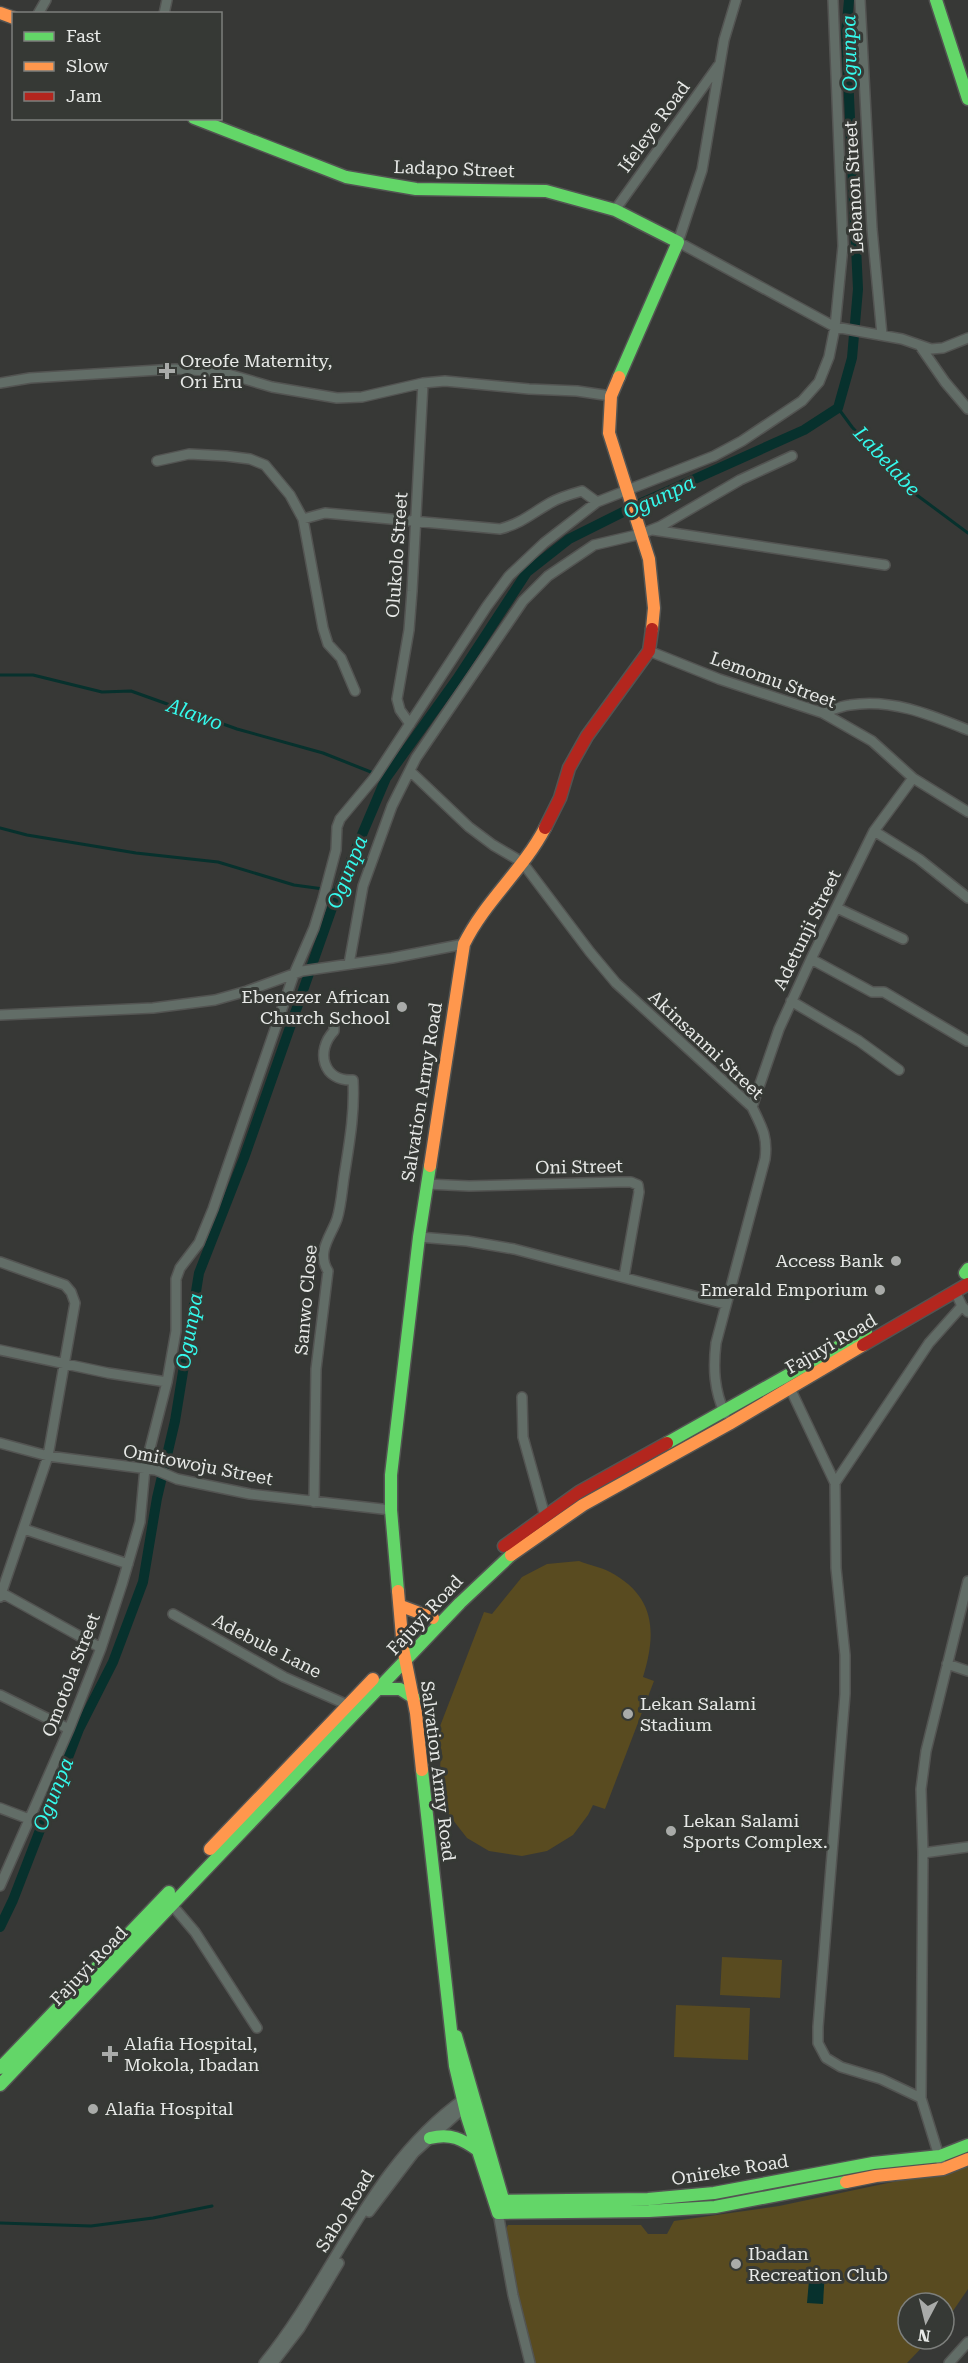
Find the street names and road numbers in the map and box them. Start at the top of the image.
street label: Ifeleye Road [613,77,694,176]
street label: Lebanon Street [840,120,867,254]
street label: Ladapo Street [393,156,515,181]
street label: Olukolo Street [382,491,411,618]
street label: Lemomu Street [707,647,839,712]
street label: Adetunji Street [768,866,845,993]
street label: Akinsanmi Street [644,986,768,1104]
street label: Salvation Army Road [397,1000,446,1183]
street label: Oni Street [535,1155,623,1178]
street label: Sanwo Close [290,1244,321,1356]
street label: Fajuyi Road [782,1309,880,1378]
street label: Omitowoju Street [121,1440,275,1489]
street label: Fajuyi Road [382,1570,467,1659]
street label: Adebule Lane [209,1609,325,1682]
street label: Omotola Street [37,1610,104,1740]
street label: Salvation Army Road [417,1680,460,1863]
street label: Fajuyi Road [46,1922,132,2009]
street label: Onireke Road [670,2150,790,2189]
street label: Sabo Road [311,2166,378,2256]

